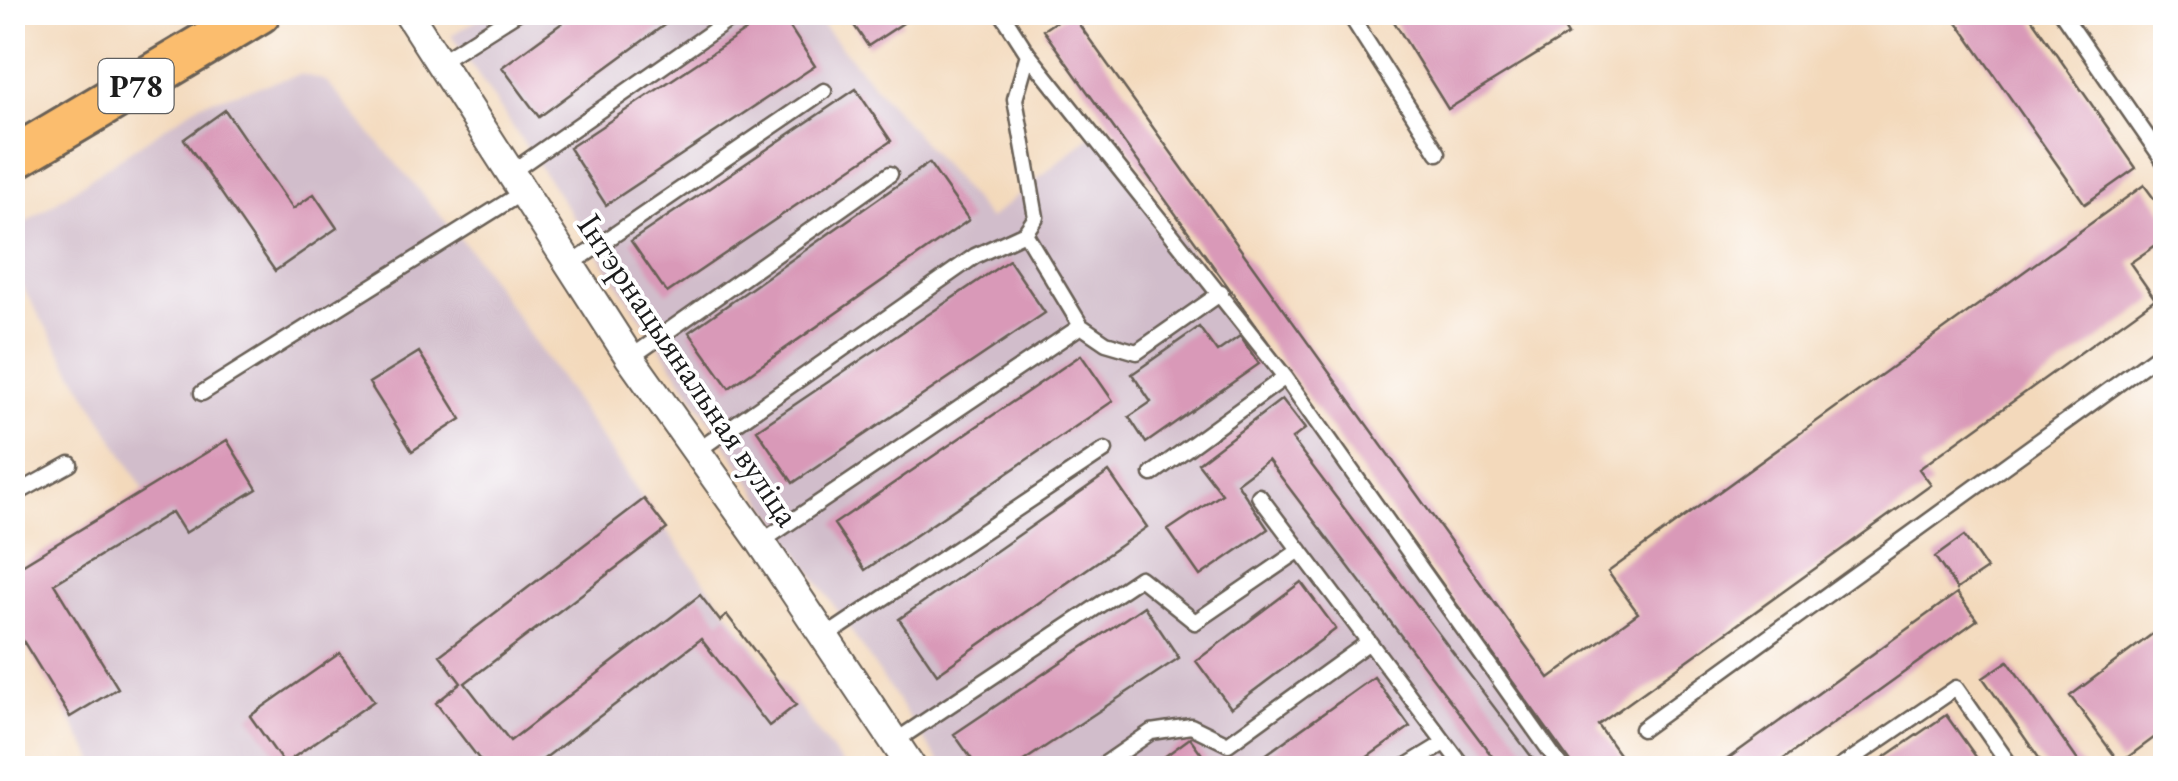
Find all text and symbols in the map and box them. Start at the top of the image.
road number: Р78 [98,59,174,113]
street label: Інтэрнацыянальная вуліца [567,205,811,535]

